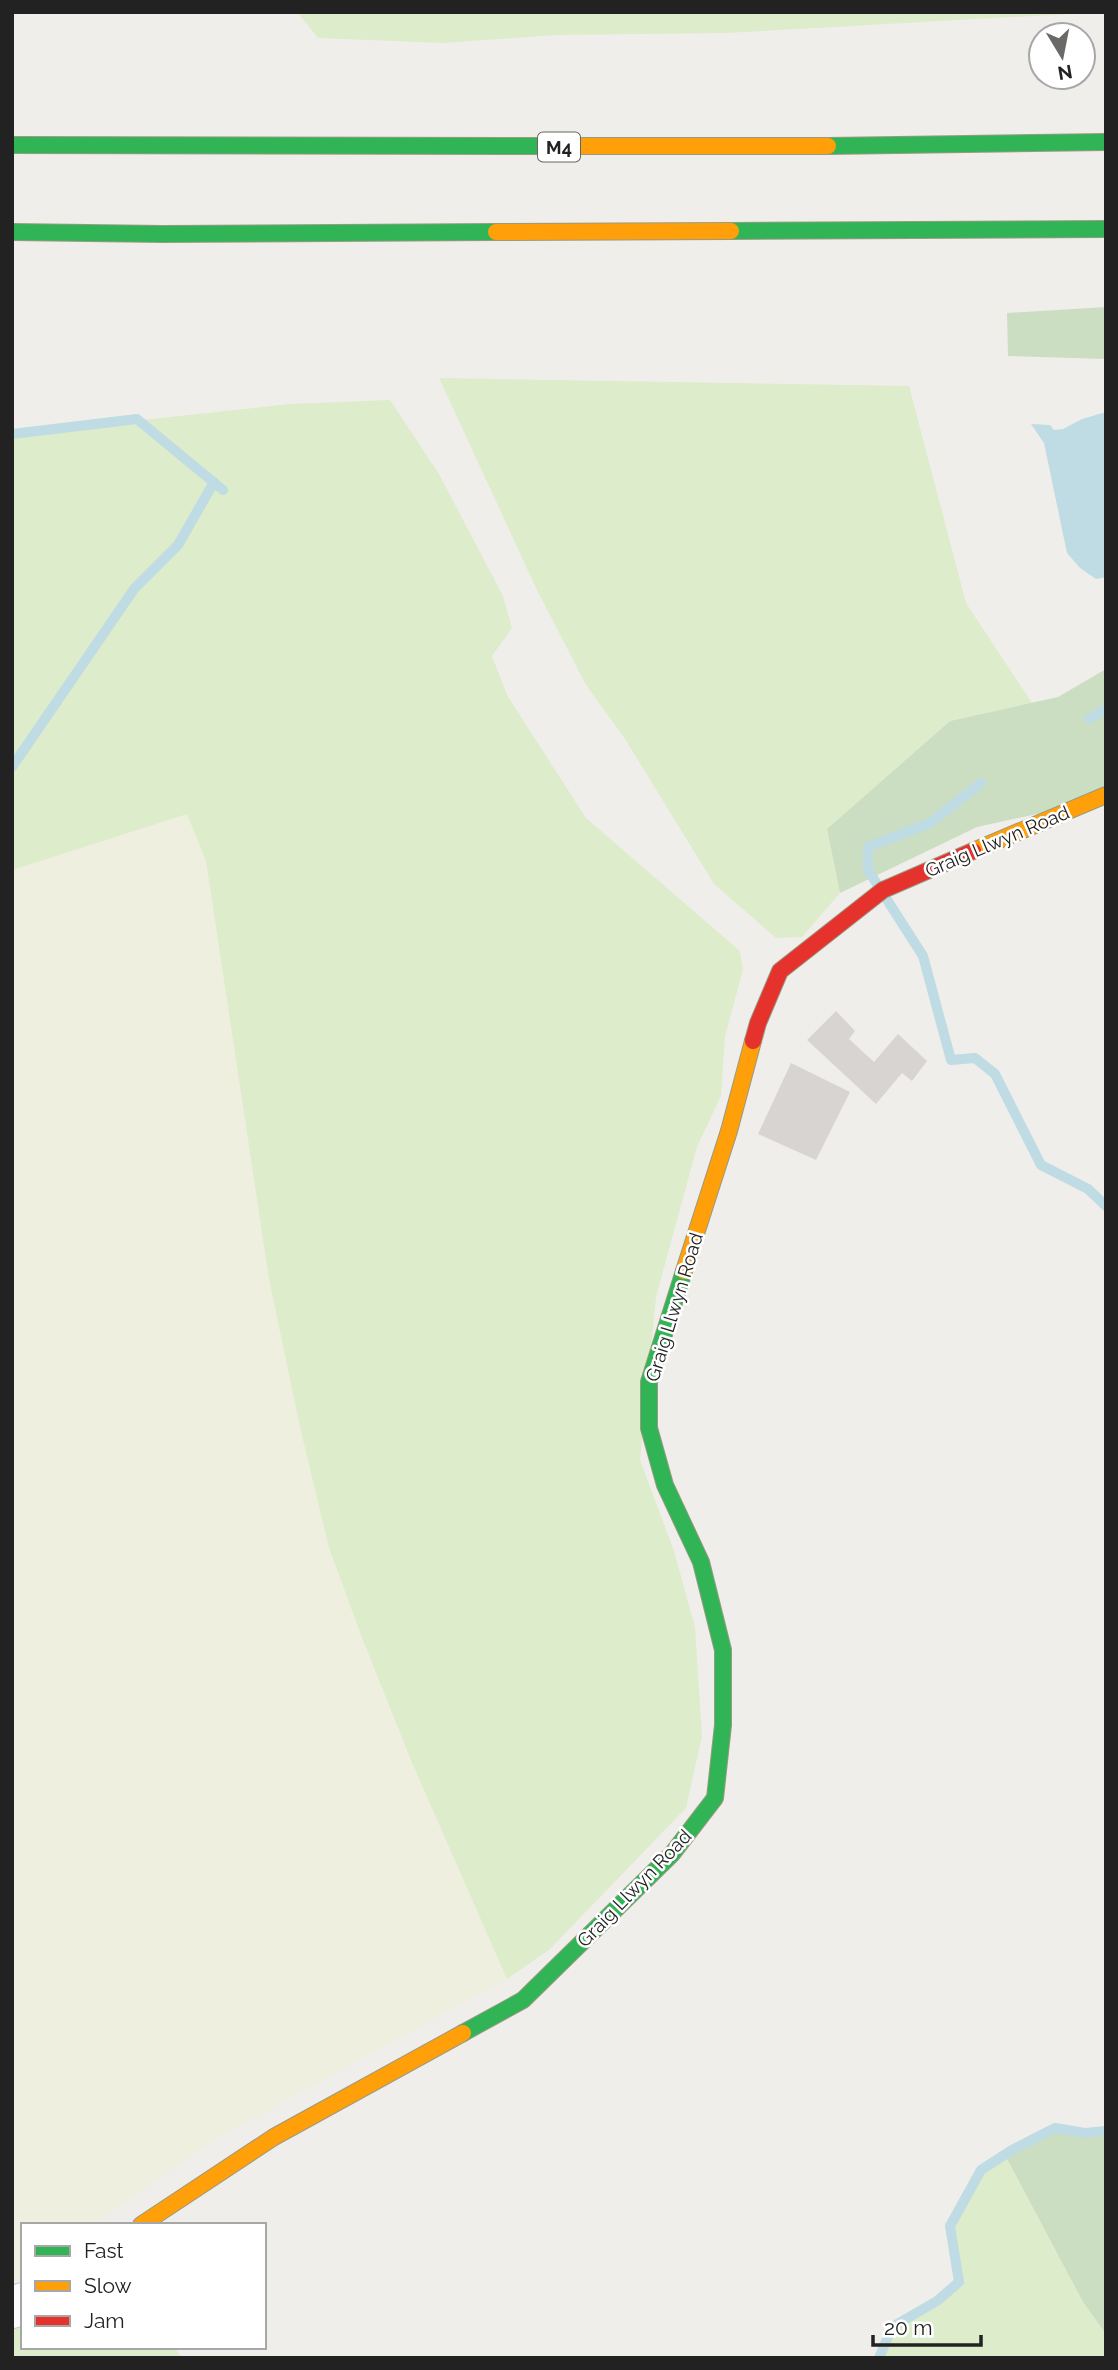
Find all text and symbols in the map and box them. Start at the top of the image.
north arrow [1027,21,1097,91]
text: N [1056,61,1074,85]
road number: M4 [538,132,580,162]
street label: Graig Llwyn Road [922,801,1072,881]
street label: Graig Llwyn Road [641,1230,707,1384]
street label: Graig Llwyn Road [572,1825,696,1951]
legend [21,2223,266,2349]
text: Fast [84,2238,124,2263]
text: Slow [84,2273,132,2298]
scale bar [873,2304,982,2348]
text: Jam [84,2308,125,2333]
text: 20 m [884,2315,932,2340]

